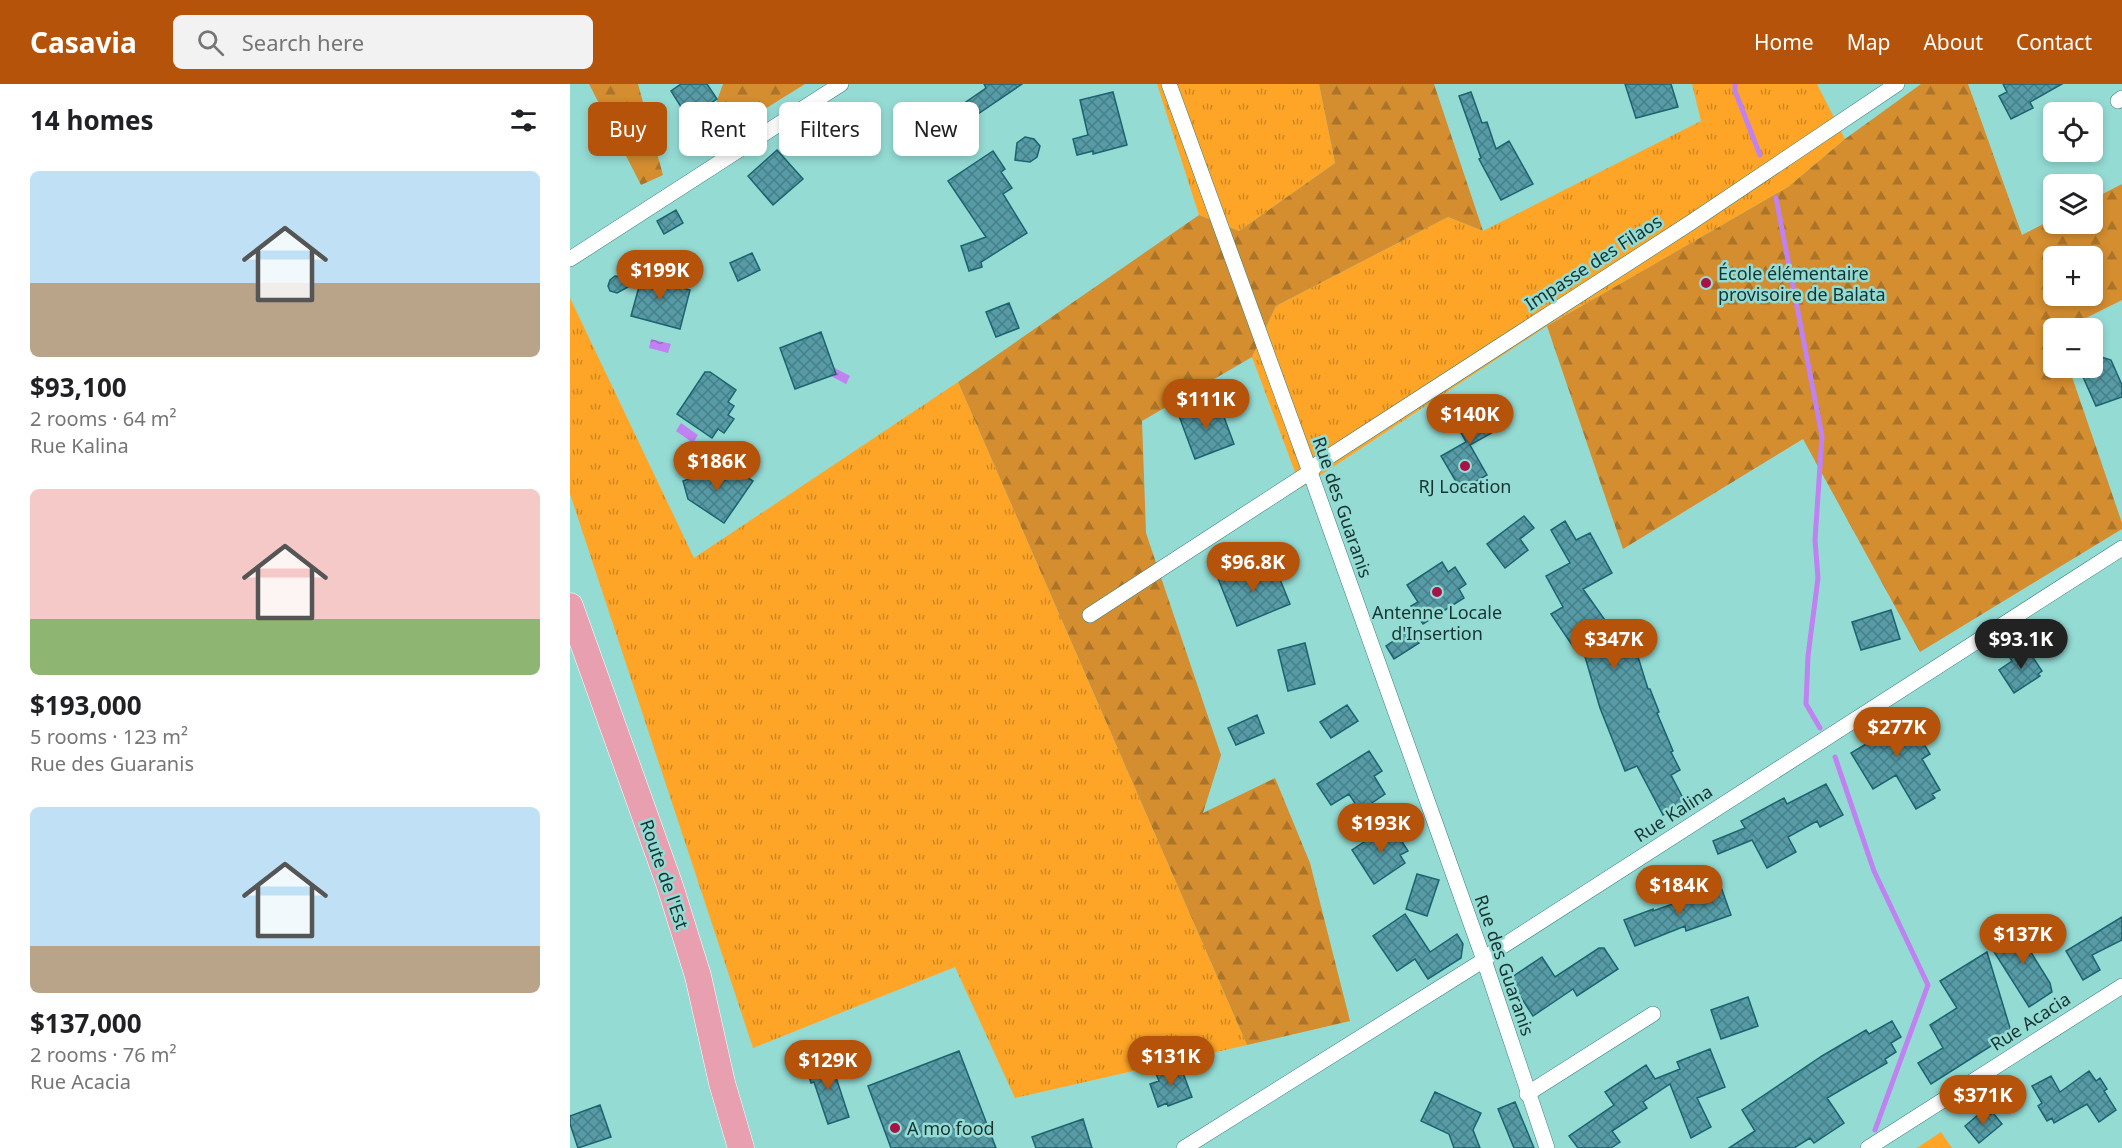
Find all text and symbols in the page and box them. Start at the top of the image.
search box [173,15,593,69]
text: Casavia [30,23,137,61]
icon: search [194,26,227,59]
text: Search here [242,27,364,57]
text: Home [1754,28,1814,56]
text: Map [1847,28,1890,56]
text: About [1923,28,1983,56]
text: Contact [2016,28,2092,56]
text: 14 homes [30,102,154,138]
chip: Buy [588,102,667,156]
chip: Rent [679,102,767,156]
chip: Filters [779,102,881,156]
chip: New [893,102,979,156]
map controls [2043,102,2103,378]
button: locate [2043,102,2103,162]
icon: filters [507,104,540,137]
button: layers [2043,174,2103,234]
street label: Impasse des Filaos [1520,209,1666,315]
icon: home [231,210,339,318]
button: + [2043,246,2103,306]
pin: $199K [618,250,702,301]
text: $199K [630,256,690,283]
place label: École élémentaire provisoire de Balata [1718,261,1886,306]
marker: École élémentaire provisoire de Balata [1699,276,1713,290]
button: − [2043,318,2103,378]
text: $93,100 [30,369,127,405]
pin: $111K [1164,379,1248,430]
text: $111K [1176,385,1236,412]
pin: $140K [1428,394,1512,445]
text: $140K [1440,400,1500,427]
text: 2 rooms · 64 m² [30,405,177,432]
text: Rue Kalina [30,432,129,459]
street label: Rue des Guaranis [1308,433,1378,581]
pin: $186K [675,441,759,492]
text: $186K [687,447,747,474]
marker: RJ Location [1458,459,1472,473]
place label: RJ Location [1418,474,1512,498]
icon: home [231,528,339,636]
pin: $96.8K [1204,542,1302,593]
text: $96.8K [1221,548,1285,575]
marker: Antenne Locale d'Insertion [1430,585,1444,599]
place label: Antenne Locale d'Insertion [1372,600,1502,645]
pin: $347K [1572,619,1656,670]
pin: $93.1K [1972,619,2070,670]
text: $347K [1584,625,1644,652]
text: $93.1K [1989,625,2053,652]
text: $193,000 [30,687,142,723]
pin: $277K [1855,707,1939,758]
text: $277K [1867,713,1927,740]
text: 5 rooms · 123 m² [30,723,188,750]
text: Rue des Guaranis [30,750,194,777]
street label: Rue Kalina [1629,779,1717,847]
pin: $193K [1339,803,1423,854]
text: $193K [1351,809,1411,836]
street label: Route de l'Est [635,816,695,932]
icon: home [231,846,339,954]
pin: $184K [1637,865,1721,916]
text: $184K [1649,871,1709,898]
street label: Rue des Guaranis [1470,891,1540,1039]
pin: $137K [1981,914,2065,965]
text: $137K [1993,920,2053,947]
street label: Rue Acacia [1985,986,2075,1056]
text: $137,000 [30,1005,142,1041]
pin: $131K [1129,1036,1213,1087]
pin: $129K [786,1040,870,1091]
text: 2 rooms · 76 m² [30,1041,177,1068]
text: $131K [1141,1042,1201,1069]
text: $129K [798,1046,858,1073]
text: Rue Acacia [30,1068,131,1095]
pin: $371K [1941,1075,2025,1126]
text: $371K [1953,1081,2013,1108]
place label: A mo food [907,1116,995,1140]
marker: A mo food [888,1121,902,1135]

